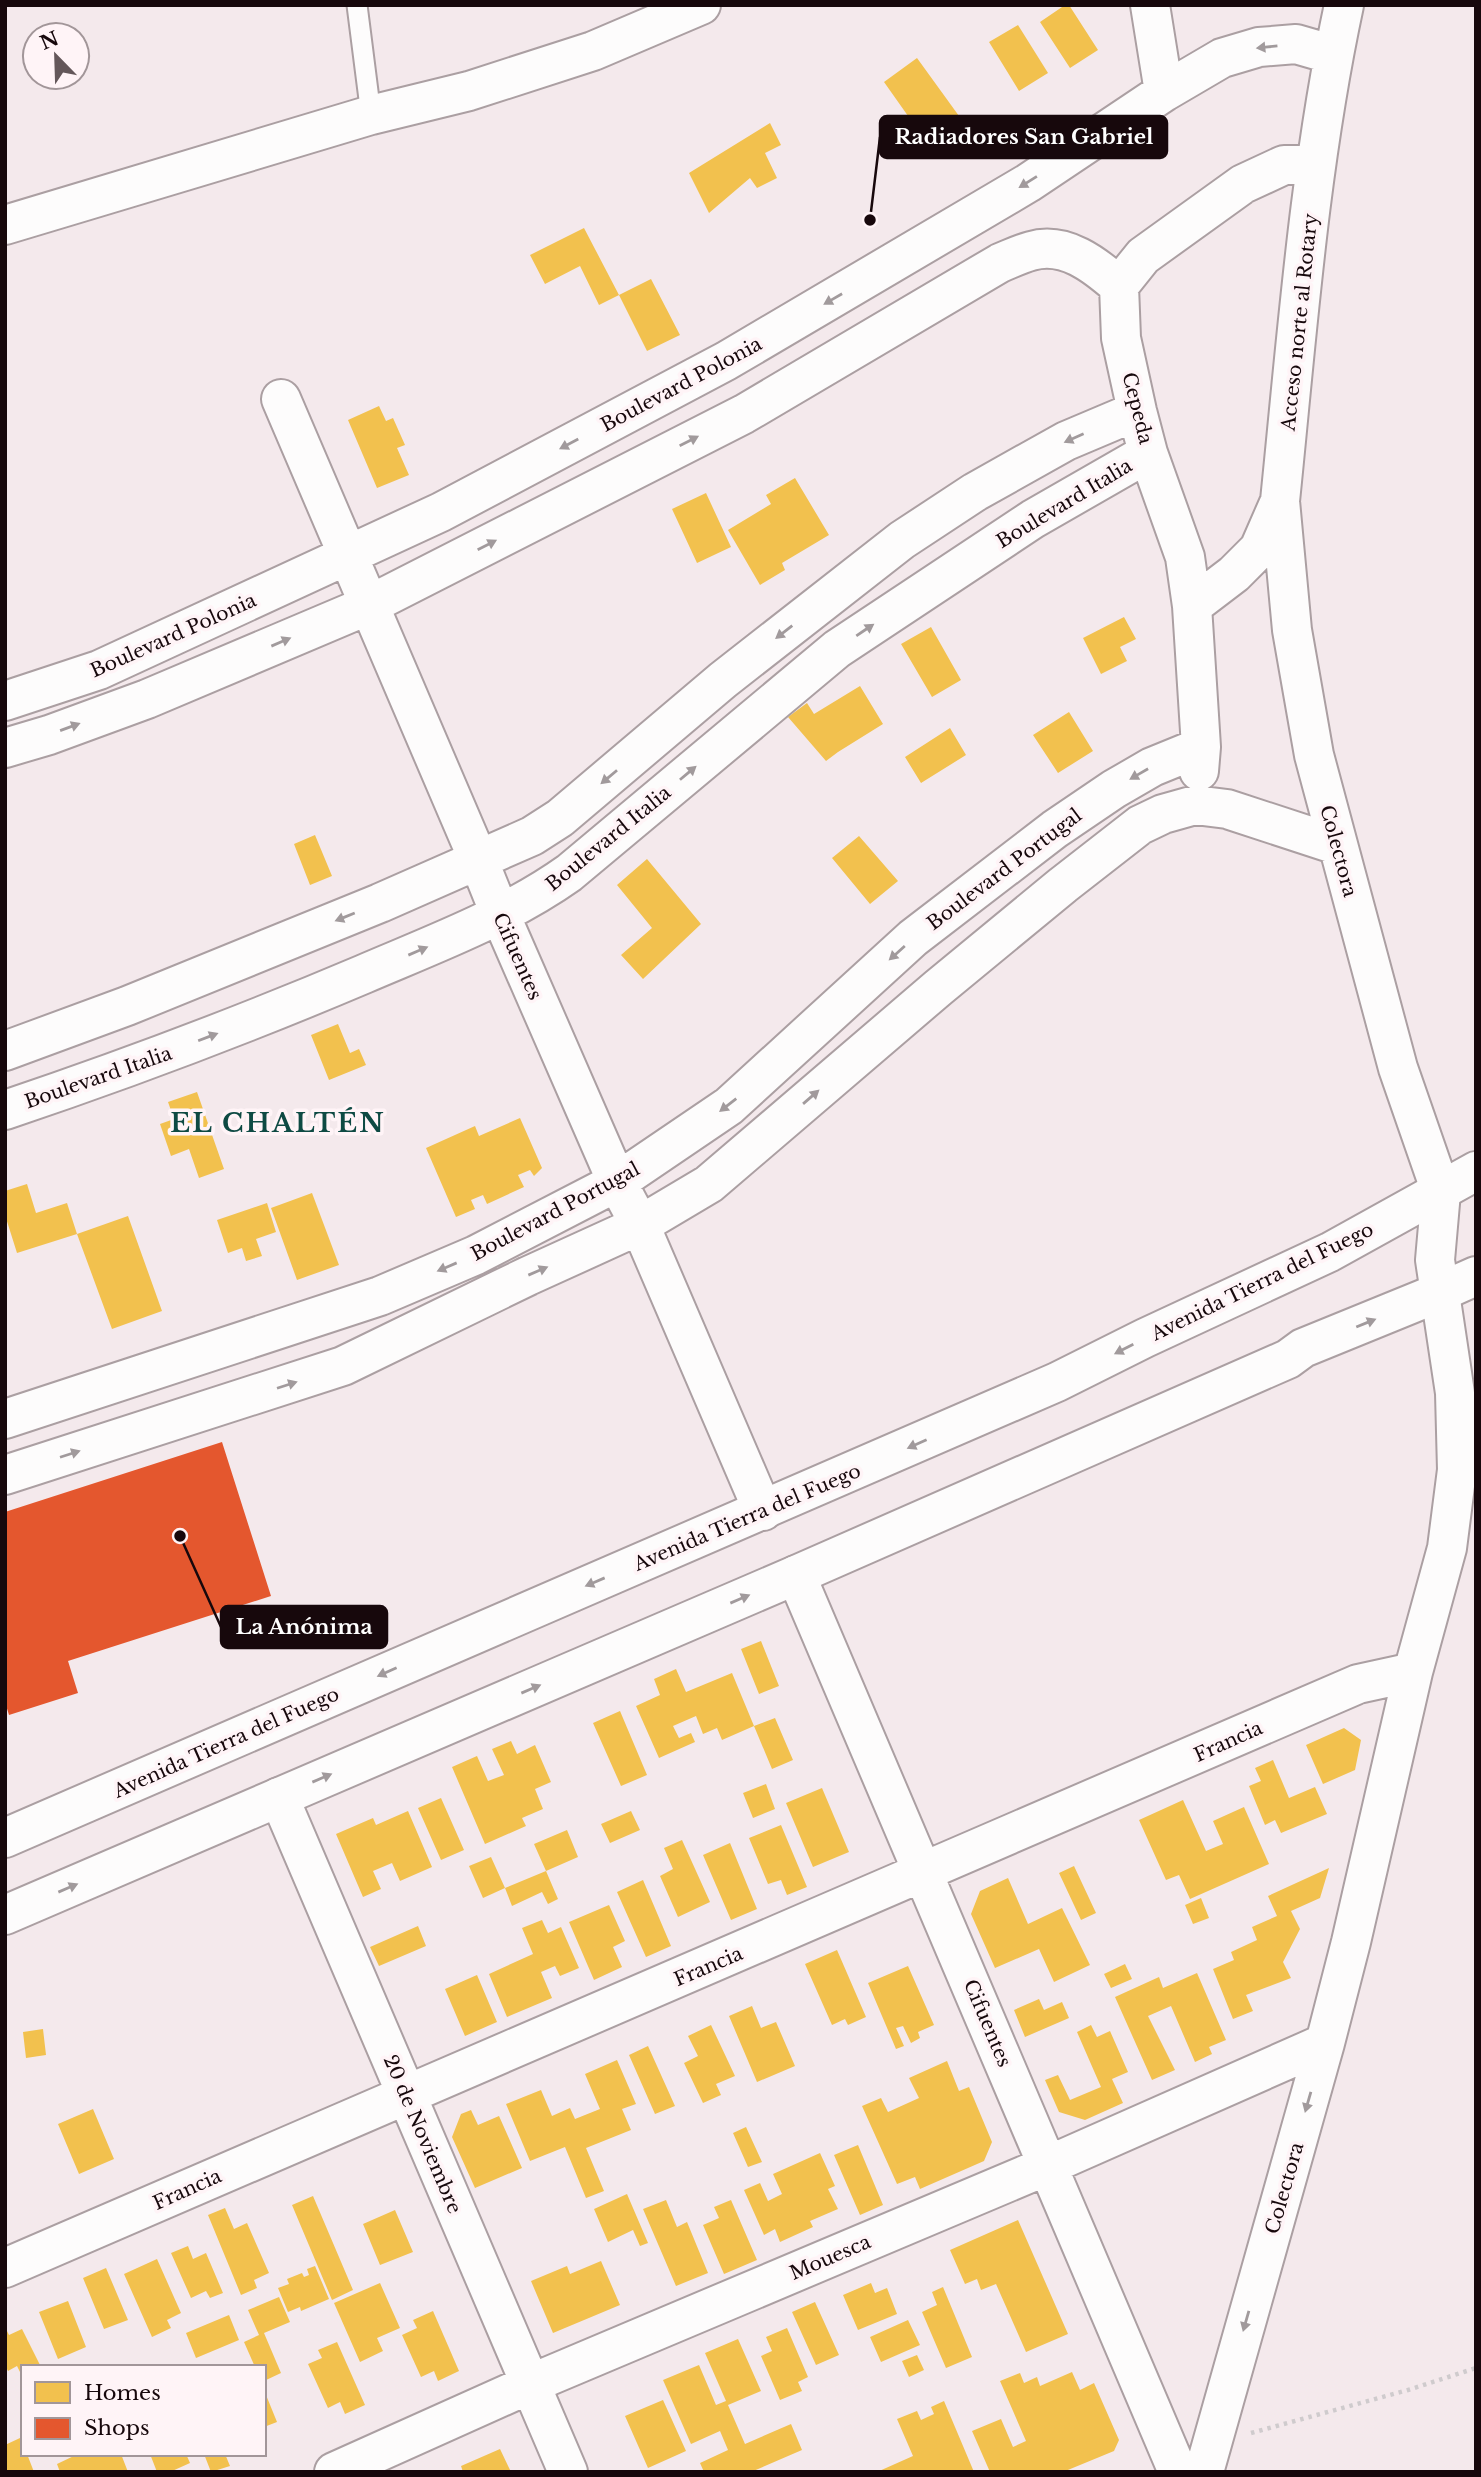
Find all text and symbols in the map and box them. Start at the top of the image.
north arrow [21,21,91,91]
text: N [37,27,62,55]
one-way arrow [1256,42,1278,53]
callout: Radiadores San Gabriel [880,116,1167,158]
text: Radiadores San Gabriel [894,124,1154,150]
one-way arrow [1019,176,1038,189]
street label: Acceso norte al Rotary [1277,212,1322,433]
one-way arrow [823,293,843,305]
street label: Boulevard Polonia [597,332,766,437]
street label: Cepeda [1117,370,1158,447]
one-way arrow [1064,433,1085,444]
one-way arrow [679,436,699,447]
one-way arrow [560,438,579,450]
street label: Boulevard Italia [992,454,1137,553]
one-way arrow [477,540,497,551]
street label: Boulevard Polonia [87,588,260,682]
one-way arrow [856,623,874,637]
one-way arrow [776,624,793,639]
one-way arrow [271,636,291,648]
one-way arrow [60,722,81,733]
one-way arrow [680,766,697,781]
one-way arrow [1129,768,1148,780]
one-way arrow [600,769,618,785]
street label: Boulevard Italia [541,781,676,896]
street label: Colectora [1315,803,1362,900]
street label: Boulevard Portugal [922,804,1086,935]
street label: Cifuentes [488,909,547,1003]
one-way arrow [335,912,356,923]
one-way arrow [889,944,906,960]
one-way arrow [408,945,429,956]
one-way arrow [198,1032,219,1043]
street label: Boulevard Italia [22,1041,175,1113]
one-way arrow [802,1090,820,1105]
one-way arrow [719,1098,737,1112]
district label: EL CHALTÉN [170,1107,386,1139]
street label: Boulevard Portugal [467,1157,643,1266]
street label: Avenida Tierra del Fuego [1146,1218,1377,1346]
one-way arrow [436,1262,457,1273]
one-way arrow [528,1265,549,1276]
one-way arrow [1355,1317,1376,1328]
one-way arrow [1114,1343,1134,1354]
one-way arrow [276,1379,297,1390]
one-way arrow [906,1438,927,1449]
one-way arrow [60,1449,81,1459]
street label: Avenida Tierra del Fuego [629,1459,864,1576]
one-way arrow [585,1577,606,1588]
one-way arrow [729,1593,750,1604]
callout: La Anónima [221,1606,387,1648]
text: La Anónima [236,1614,372,1640]
one-way arrow [376,1667,397,1678]
street label: Avenida Tierra del Fuego [109,1682,343,1803]
one-way arrow [520,1683,541,1694]
street label: Francia [1190,1716,1266,1767]
one-way arrow [311,1773,332,1784]
one-way arrow [58,1882,78,1894]
street label: Francia [670,1942,746,1991]
street label: Cifuentes [959,1976,1016,2070]
street label: 20 de Noviembre [379,2051,466,2217]
one-way arrow [1302,2091,1313,2113]
street label: Colectora [1260,2139,1309,2237]
street label: Francia [149,2164,225,2215]
street label: Mouesca [786,2230,875,2285]
one-way arrow [1240,2311,1250,2332]
legend [21,2365,266,2456]
text: Homes [84,2380,161,2406]
text: Shops [84,2415,150,2441]

